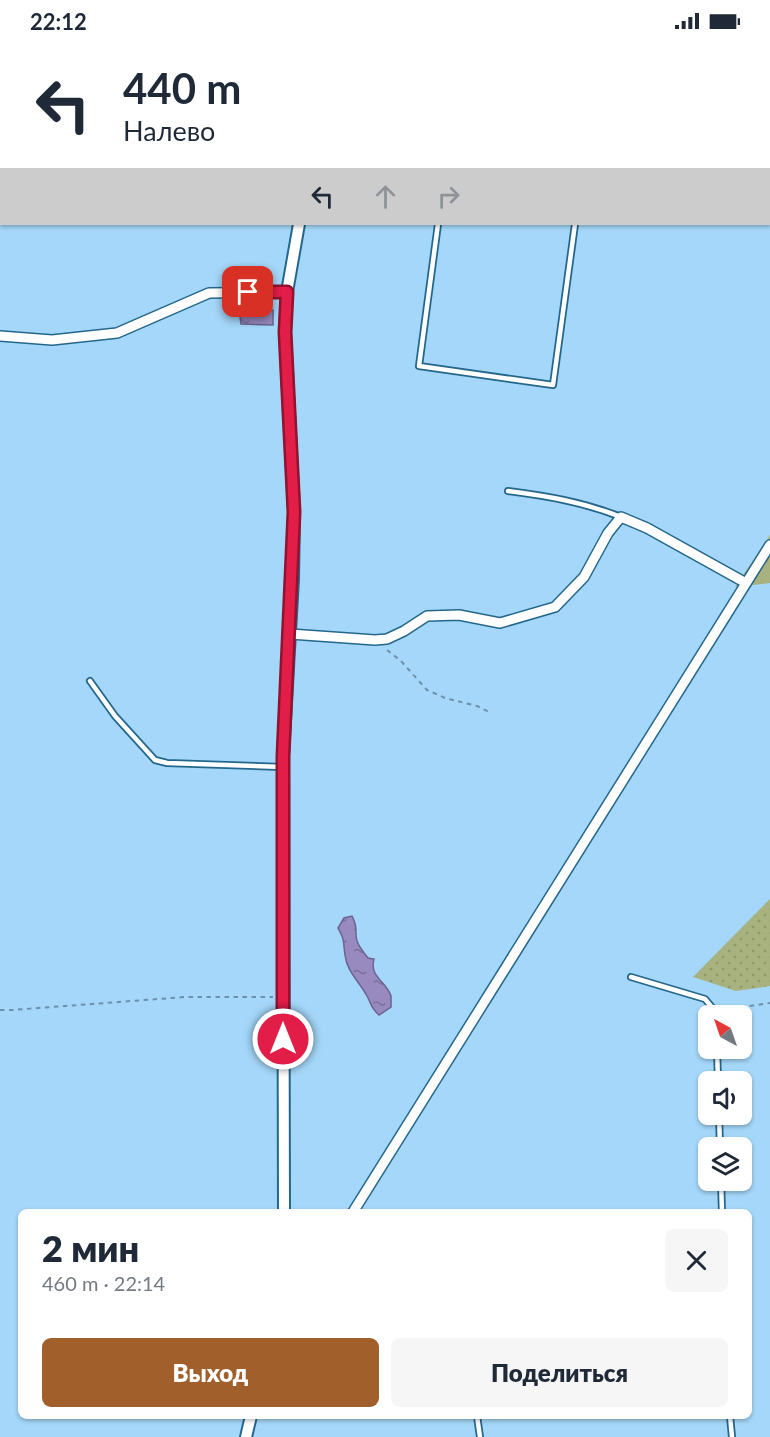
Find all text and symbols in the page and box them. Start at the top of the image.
text: 22:12 [30,8,87,35]
text: 440 m [123,63,241,113]
icon: left [24,66,102,144]
text: Налево [123,114,215,147]
icon: left [306,180,339,213]
icon: ahead [369,180,402,213]
icon: right [432,180,465,213]
pin [222,266,273,317]
icon: arrive [231,275,264,308]
north arrow [698,1005,752,1059]
map controls [698,1005,752,1191]
position arrow [251,1007,315,1071]
button: sound [698,1071,752,1125]
button: layers [698,1137,752,1191]
text: 2 мин [42,1226,139,1270]
button: close [665,1229,728,1292]
text: 460 m · 22:14 [42,1271,165,1295]
button: Выход [42,1338,379,1407]
button: Поделиться [391,1338,728,1407]

